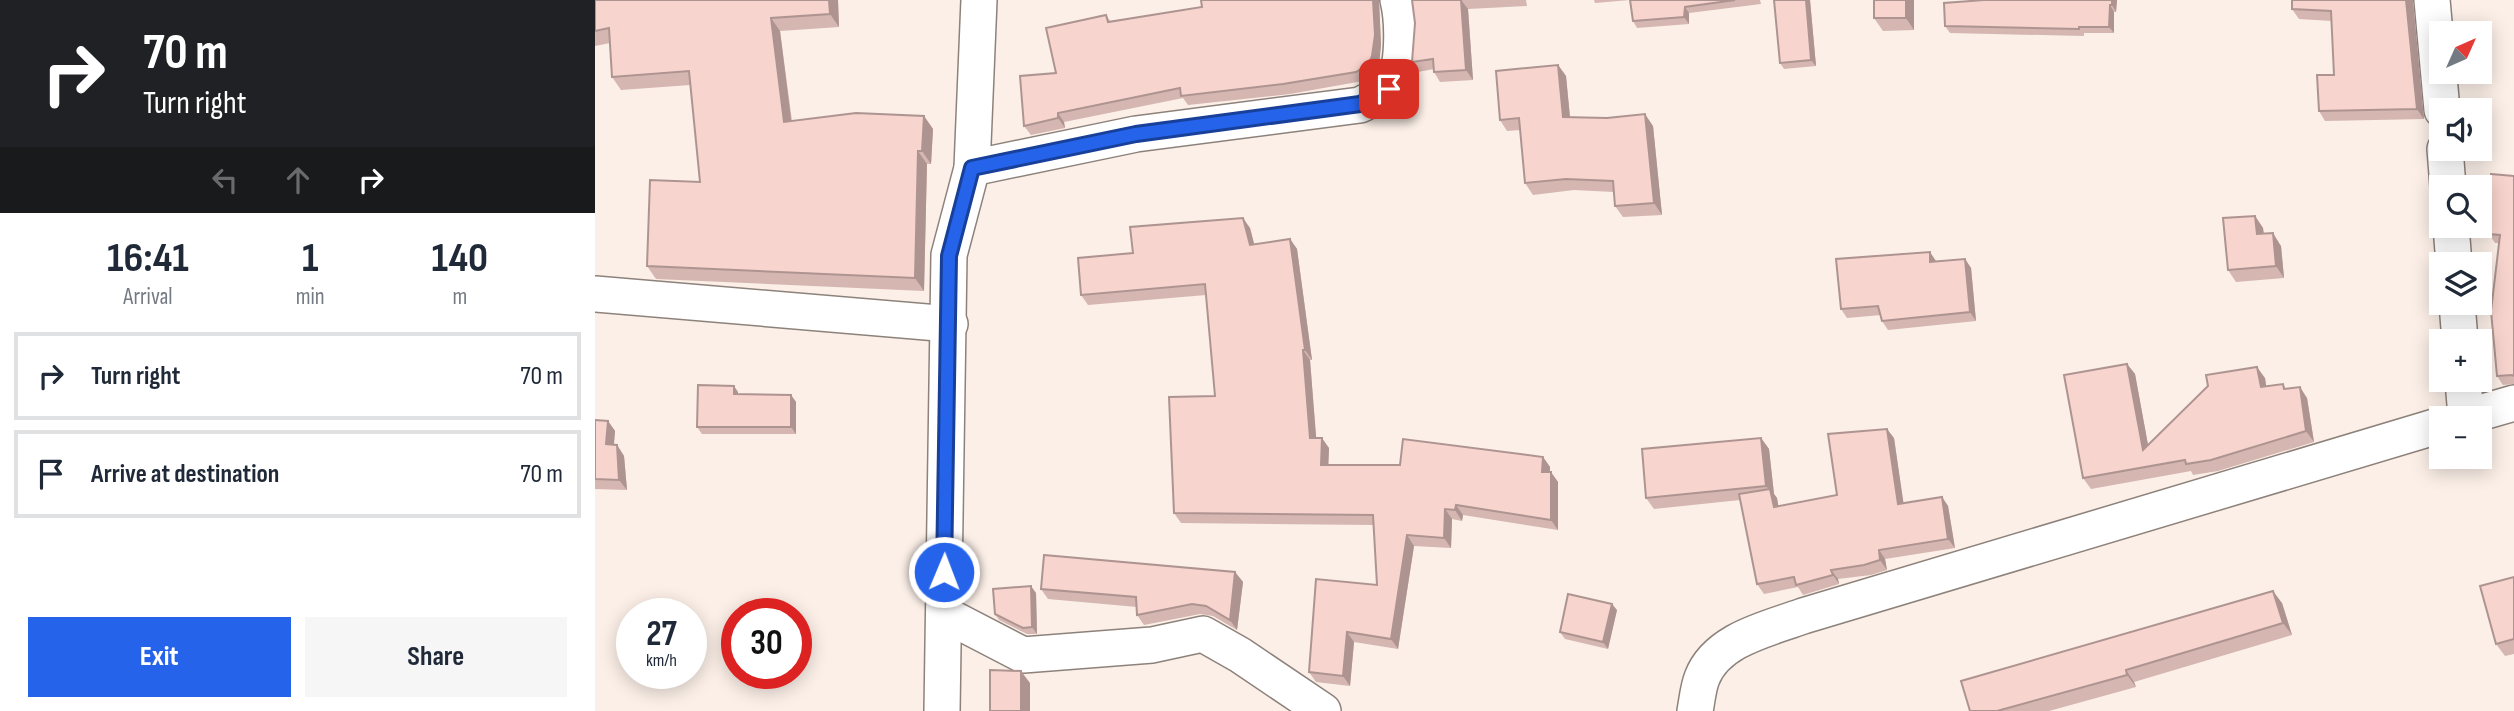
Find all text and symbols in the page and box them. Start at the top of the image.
north arrow [2429,21,2492,84]
map controls [2429,21,2492,469]
text: 70 m [143,24,228,83]
icon: right [28,28,119,119]
pin [1359,59,1419,119]
icon: arrive [1370,70,1408,108]
text: Turn right [143,84,247,123]
button: sound [2429,98,2492,161]
icon: left [206,161,244,199]
icon: ahead [279,161,317,199]
icon: right [352,161,390,199]
button: search [2429,175,2492,238]
text: 16:41 [107,233,189,284]
text: 1 [302,233,318,284]
text: 140 [432,233,488,284]
button: layers [2429,252,2492,315]
text: Arrival [123,283,173,311]
text: min [296,283,325,311]
text: m [452,283,467,311]
button: + [2429,329,2492,392]
icon: right [32,357,70,395]
text: Turn right [91,361,180,392]
text: 70 m [520,361,563,392]
button: − [2429,406,2492,469]
icon: arrive [32,455,70,493]
text: Arrive at destination [91,459,279,490]
text: 70 m [520,459,563,490]
position arrow [907,535,981,609]
speed limit sign: 30 [721,598,812,689]
text: 27 [646,613,677,656]
button: Exit [28,617,291,697]
button: Share [305,617,567,697]
text: km/h [646,650,677,671]

